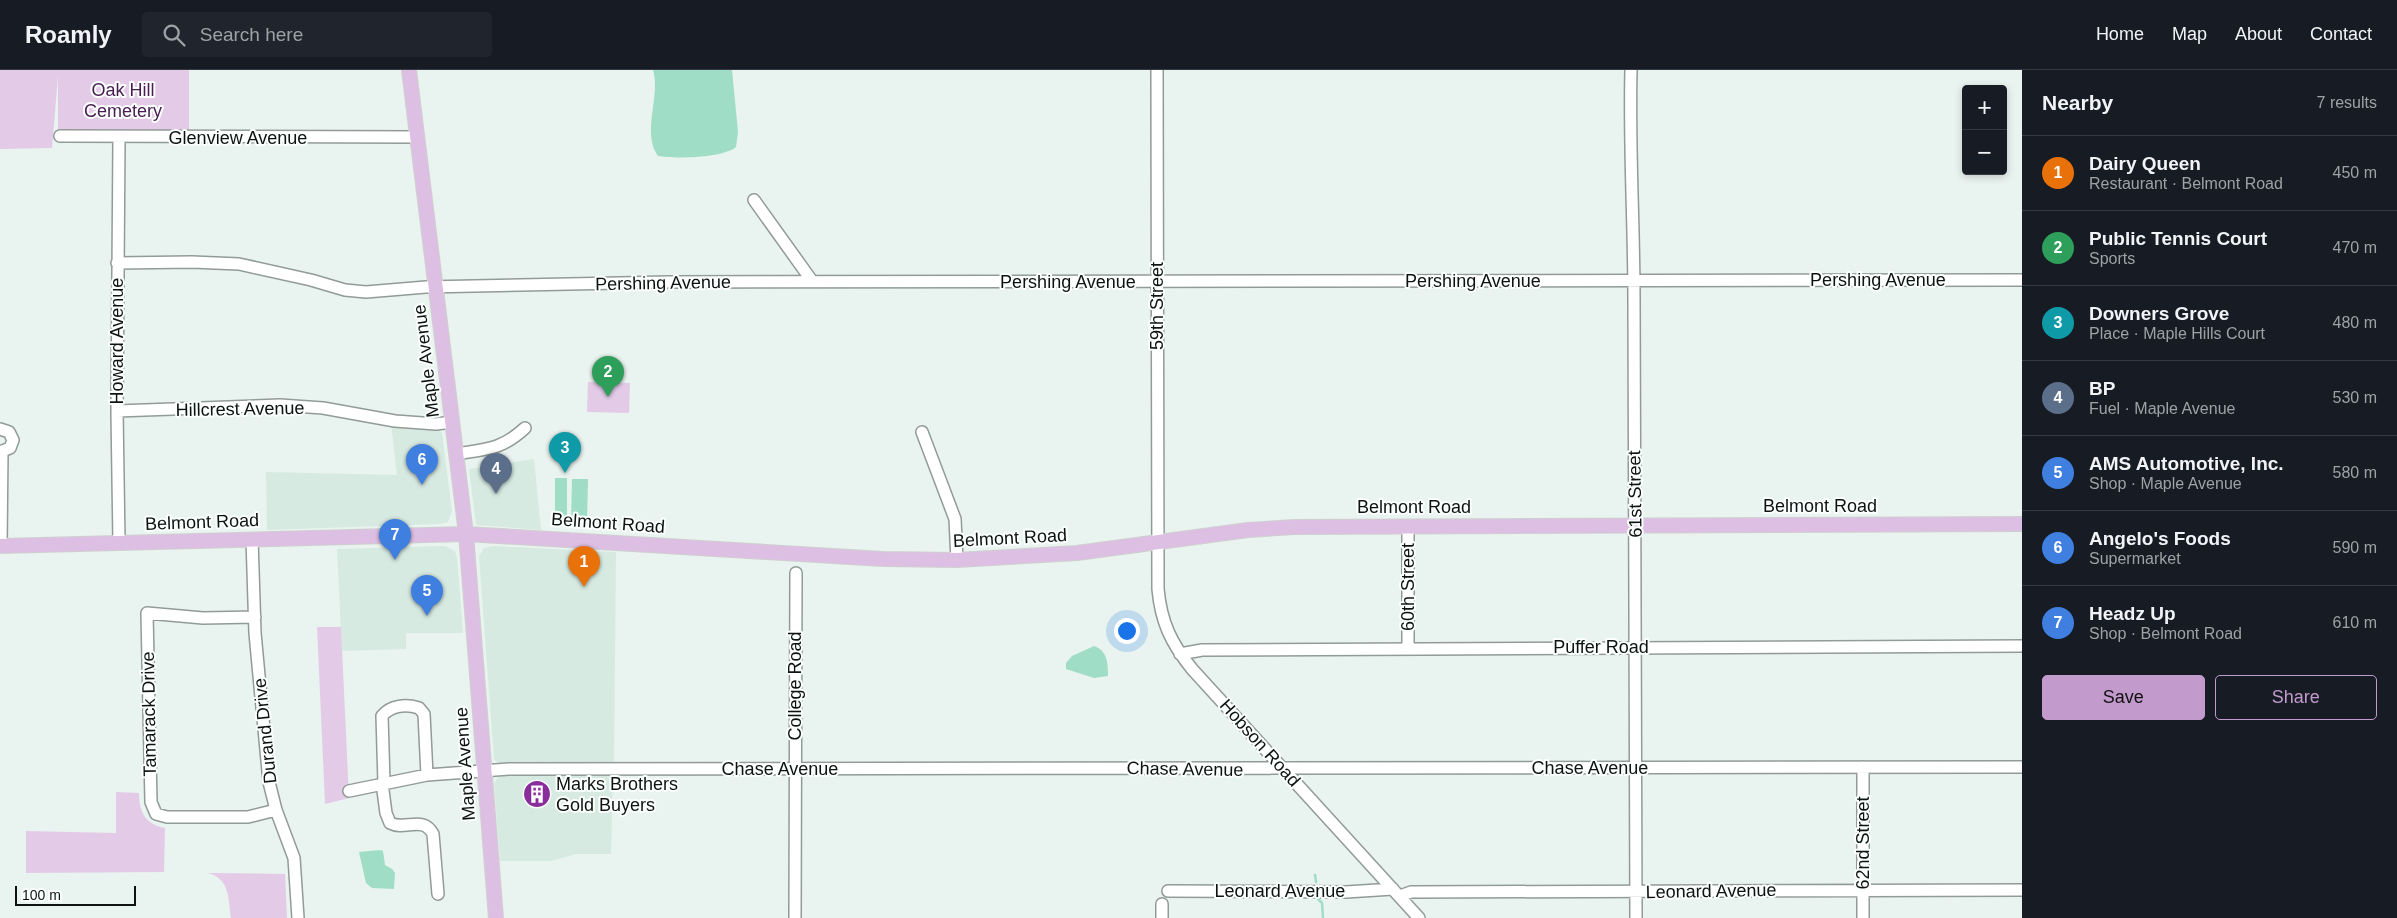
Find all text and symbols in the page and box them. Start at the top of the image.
search box [142,12,492,57]
text: Roamly [25,21,112,48]
icon: search [160,21,188,49]
text: Search here [200,24,303,45]
text: Home [2096,24,2144,44]
text: Map [2172,24,2207,44]
text: About [2235,24,2282,44]
text: Contact [2310,24,2372,44]
park label: Oak Hill Cemetery [84,80,162,121]
map controls [1962,85,2007,175]
button: + [1962,85,2007,130]
text: Nearby [2042,91,2113,114]
text: 7 results [2317,94,2377,111]
street label: Glenview Avenue [169,128,307,148]
button: − [1962,130,2007,175]
text: Dairy Queen [2089,153,2201,174]
text: 1 [2054,164,2062,181]
text: 450 m [2333,164,2377,181]
text: Restaurant · Belmont Road [2089,175,2283,192]
text: Public Tennis Court [2089,228,2267,249]
text: 2 [2054,239,2062,256]
text: 470 m [2333,239,2377,256]
text: Sports [2089,250,2135,267]
street label: 59th Street [1147,262,1167,350]
street label: Pershing Avenue [1810,270,1946,290]
street label: Pershing Avenue [1405,271,1541,291]
street label: Pershing Avenue [595,272,731,294]
street label: Pershing Avenue [1000,272,1136,292]
street label: Howard Avenue [107,278,127,404]
street label: Maple Avenue [409,303,443,419]
text: Downers Grove [2089,303,2229,324]
text: 3 [2054,314,2062,331]
text: 480 m [2333,314,2377,331]
text: Place · Maple Hills Court [2089,325,2265,342]
pin: 2 [592,356,624,397]
text: BP [2089,378,2115,399]
text: 4 [2054,389,2062,406]
text: 530 m [2333,389,2377,406]
street label: Hillcrest Avenue [175,398,305,420]
text: Fuel · Maple Avenue [2089,400,2235,417]
pin: 3 [549,432,581,473]
pin: 6 [406,444,438,485]
street label: 61st Street [1624,450,1646,538]
pin: 4 [480,453,512,494]
text: AMS Automotive, Inc. [2089,453,2284,474]
text: 5 [2054,464,2062,481]
text: 580 m [2333,464,2377,481]
text: Shop · Maple Avenue [2089,475,2242,492]
street label: Belmont Road [1763,496,1877,516]
street label: Belmont Road [1357,497,1471,517]
street label: Belmont Road [550,509,666,537]
street label: Belmont Road [145,510,259,534]
pin: 7 [379,519,411,560]
street label: Belmont Road [953,525,1067,551]
text: Angelo's Foods [2089,528,2231,549]
text: 6 [2054,539,2062,556]
text: 590 m [2333,539,2377,556]
street label: 60th Street [1398,543,1418,631]
pin: 1 [568,546,600,587]
text: Supermarket [2089,550,2181,567]
pin: 5 [411,575,443,616]
text: Headz Up [2089,603,2176,624]
text: 7 [2054,614,2062,631]
text: 610 m [2333,614,2377,631]
your location [1114,618,1140,644]
text: Shop · Belmont Road [2089,625,2242,642]
street label: College Road [785,631,805,741]
street label: Puffer Road [1553,637,1649,657]
street label: Tamarack Drive [138,651,160,777]
button: Save [2042,675,2205,720]
button: Share [2215,675,2377,720]
street label: Durand Drive [250,677,280,785]
street label: Hobson Road [1216,695,1304,791]
street label: Maple Avenue [451,707,479,821]
street label: Chase Avenue [1126,758,1244,780]
street label: Chase Avenue [1532,758,1648,778]
street label: Chase Avenue [722,759,838,779]
place label: Marks Brothers Gold Buyers [556,774,678,815]
building icon: Marks Brothers Gold Buyers [522,779,552,809]
street label: 62nd Street [1853,796,1873,890]
street label: Leonard Avenue [1645,880,1777,902]
street label: Leonard Avenue [1215,881,1345,901]
scale bar [15,883,136,906]
text: 100 m [22,887,61,903]

